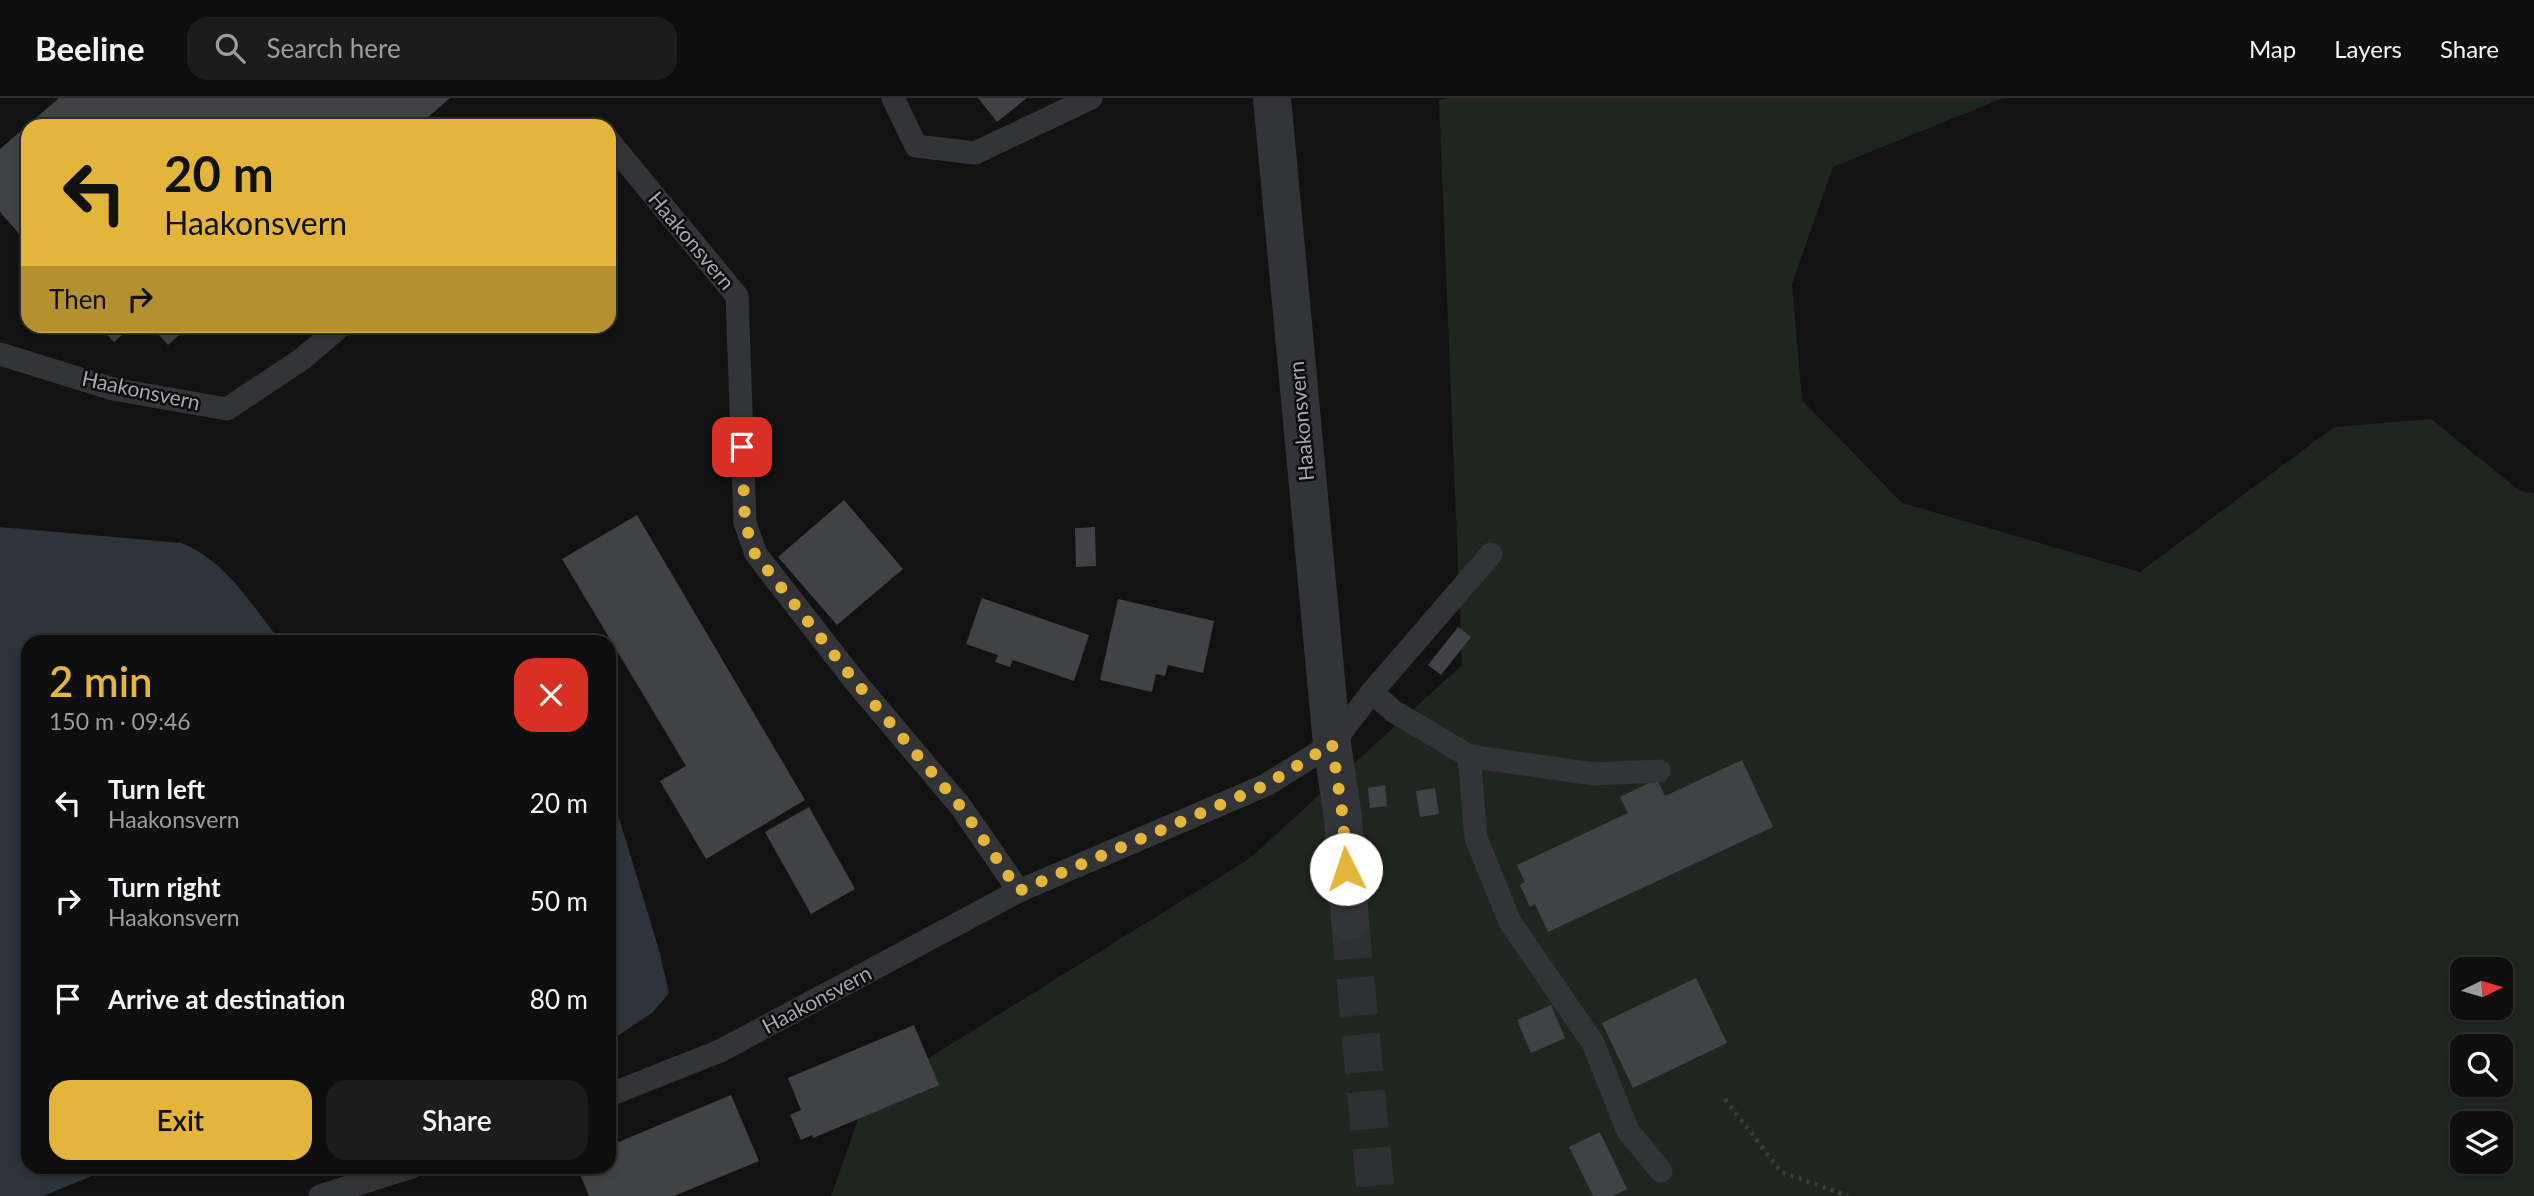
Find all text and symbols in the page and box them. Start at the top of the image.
search box [187,17,677,80]
text: Beeline [35,28,145,68]
icon: search [211,29,249,67]
text: Search here [267,32,401,64]
text: Map [2249,34,2296,63]
text: Layers [2334,34,2402,63]
text: Share [2440,34,2499,63]
text: 20 m [164,144,274,202]
icon: left [49,147,140,238]
street label: Haakonsvern [644,186,740,294]
text: Haakonsvern [164,203,347,242]
icon: right [121,280,159,318]
text: Then [49,283,107,315]
street label: Haakonsvern [1283,360,1318,482]
street label: Haakonsvern [80,365,203,414]
pin [712,417,772,477]
icon: arrive [723,428,761,466]
text: 2 min [49,656,153,706]
button: close [514,658,588,732]
text: 150 m · 09:46 [49,707,191,735]
text: Turn left [108,773,205,805]
icon: left [49,784,87,822]
text: 20 m [530,787,588,819]
text: Haakonsvern [108,805,240,833]
position arrow [1309,832,1383,906]
text: Turn right [108,871,221,903]
icon: right [49,882,87,920]
text: 50 m [530,885,588,917]
text: Haakonsvern [108,903,240,931]
north arrow [2450,957,2513,1020]
map controls [2450,957,2513,1174]
street label: Haakonsvern [757,959,875,1038]
icon: arrive [49,980,87,1018]
text: Arrive at destination [108,983,345,1015]
text: 80 m [530,983,588,1015]
button: search [2450,1034,2513,1097]
button: Exit [49,1080,312,1160]
button: Share [326,1080,588,1160]
button: layers [2450,1111,2513,1174]

